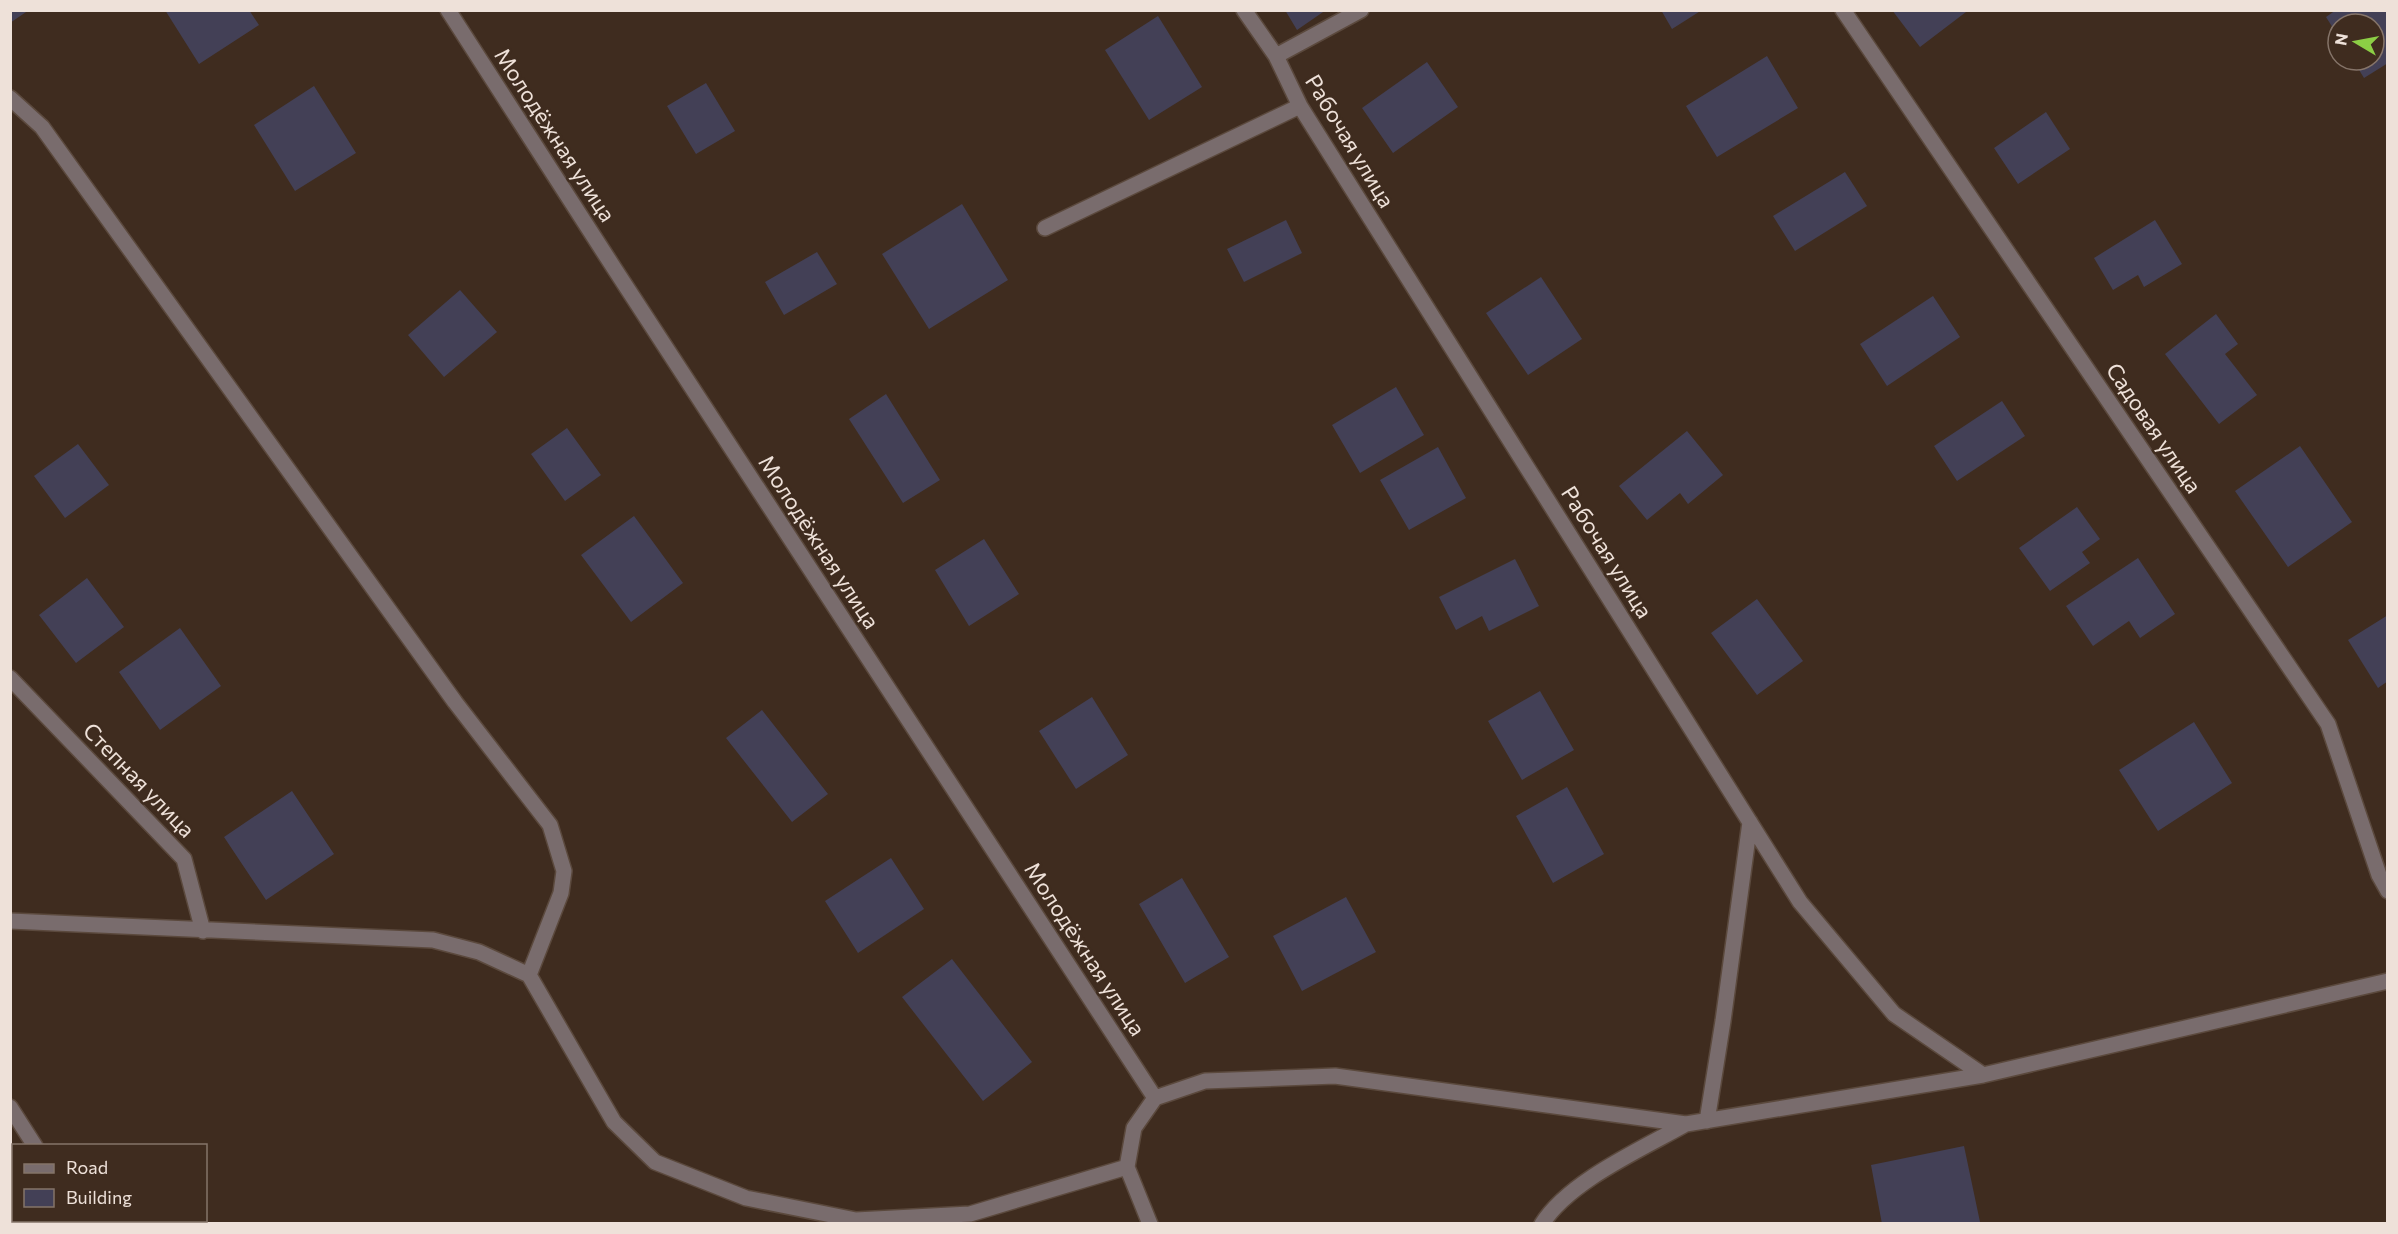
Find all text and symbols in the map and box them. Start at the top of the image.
north arrow [2326,12,2386,72]
text: N [2330,32,2351,47]
street label: Молодёжная улица [489,43,622,227]
street label: Рабочая улица [1300,69,1401,212]
street label: Садовая улица [2101,357,2208,498]
street label: Молодёжная улица [753,450,886,634]
street label: Рабочая улица [1556,481,1659,623]
street label: Степная улица [78,717,201,843]
street label: Молодёжная улица [1019,857,1152,1041]
legend [12,1144,207,1222]
text: Road [66,1156,108,1178]
text: Building [66,1186,132,1208]

